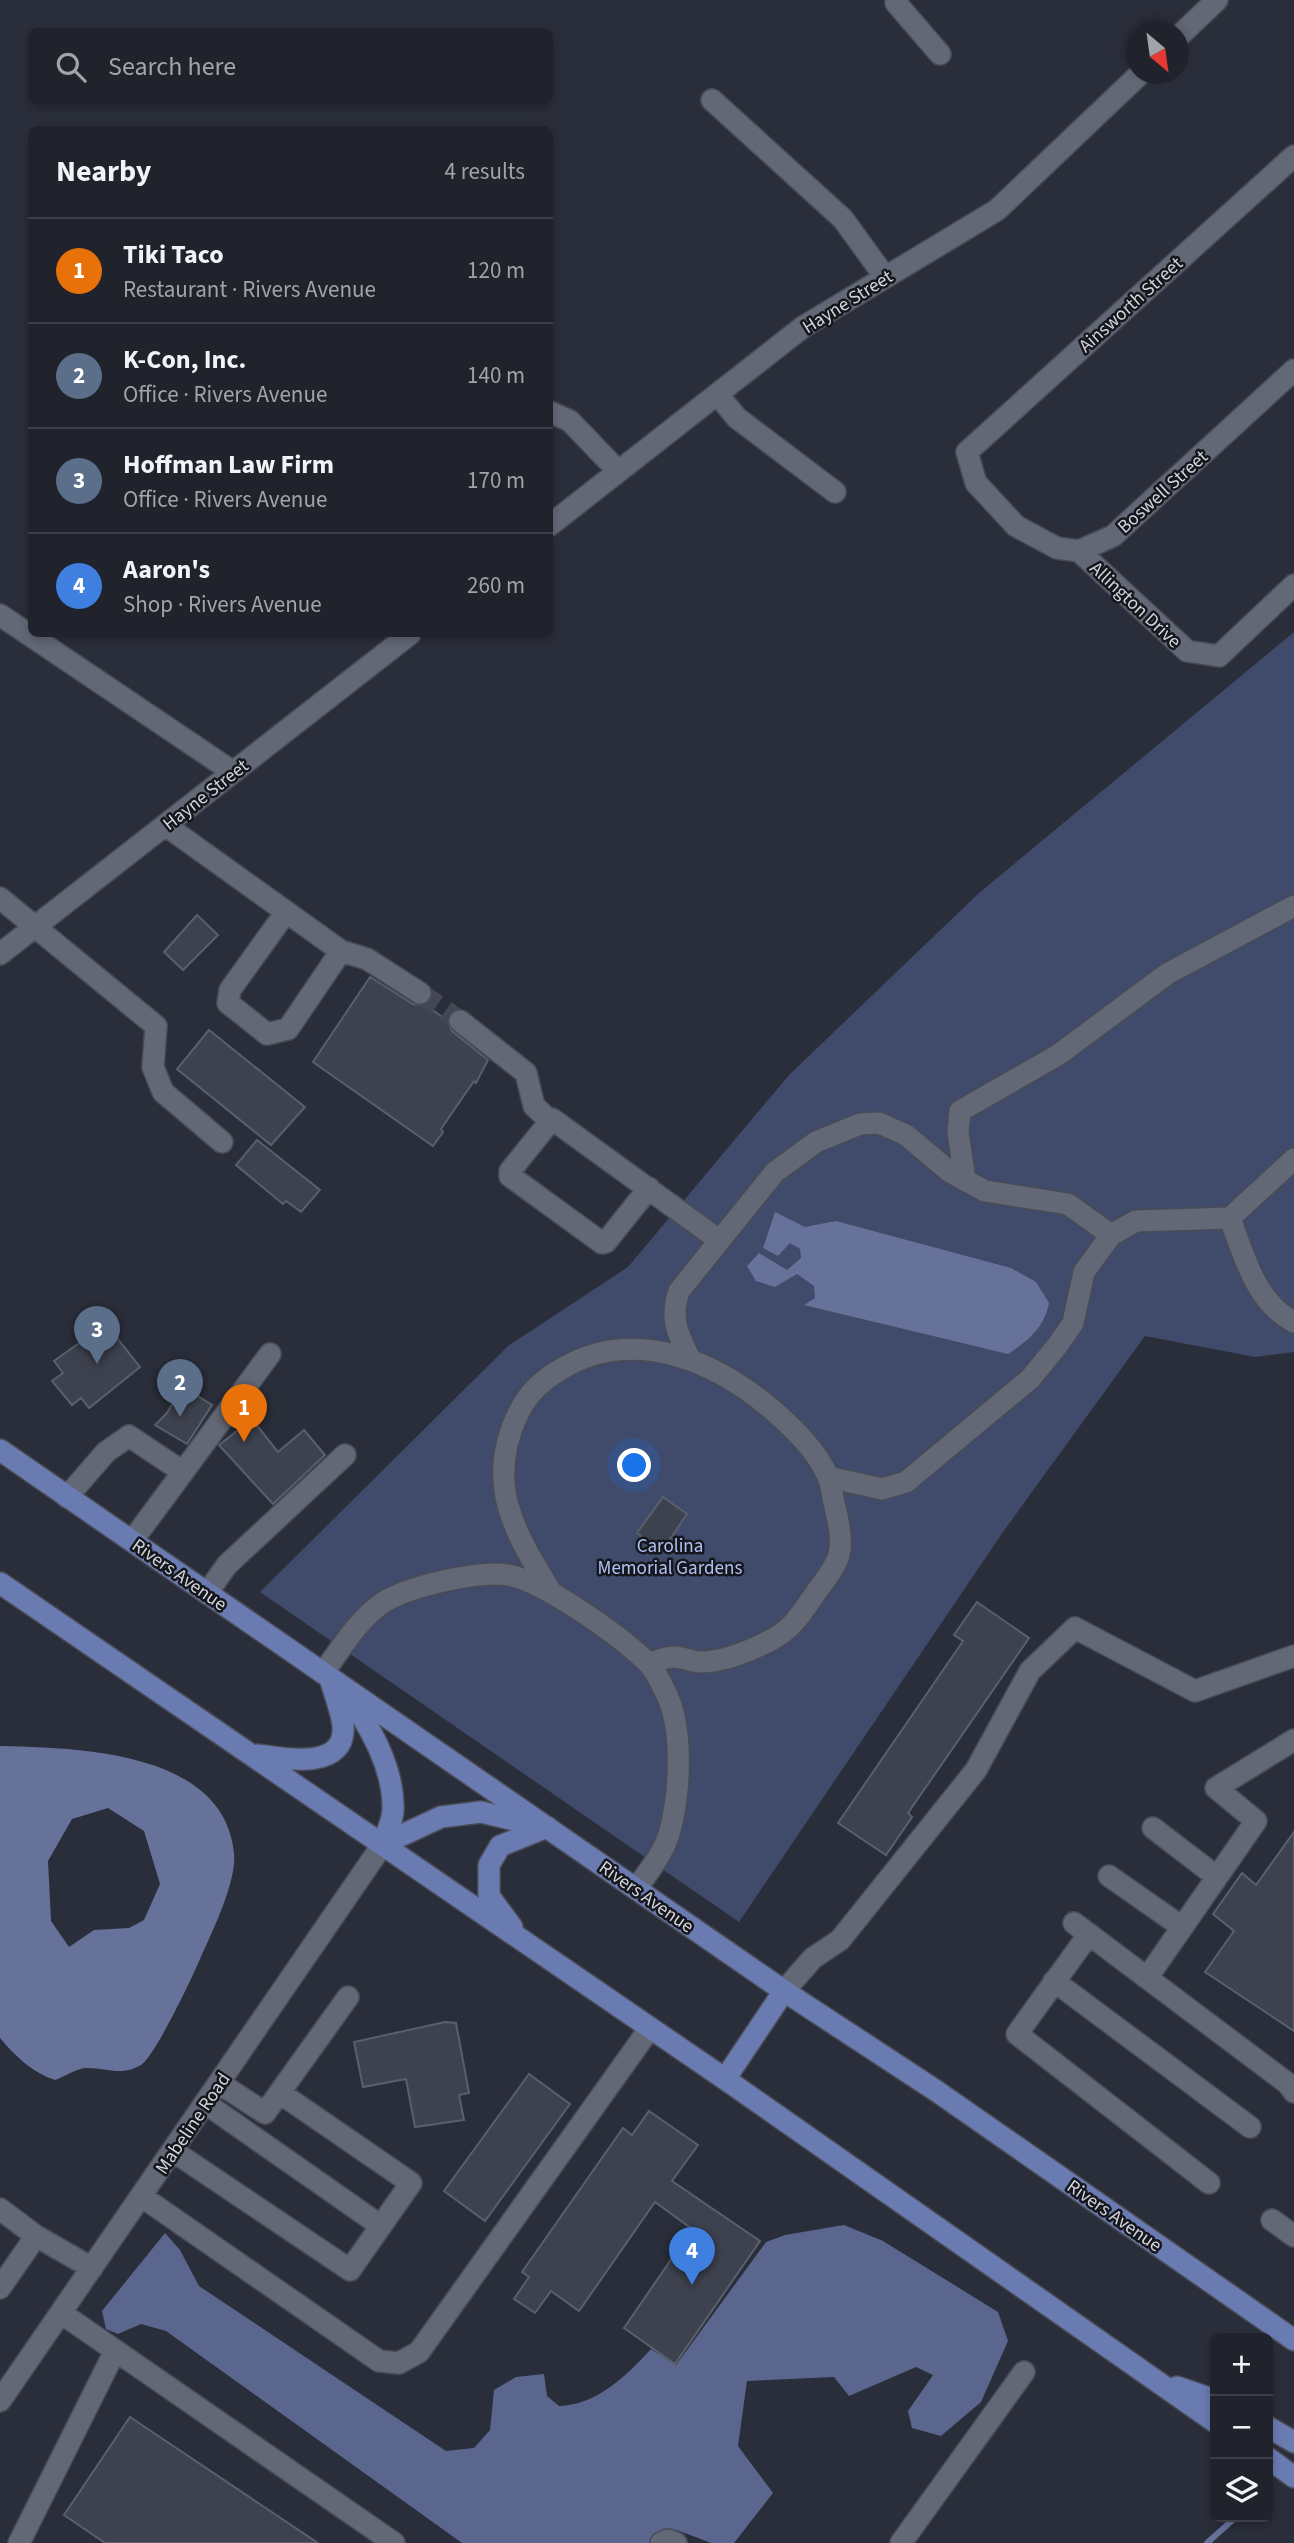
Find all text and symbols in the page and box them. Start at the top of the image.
north arrow [1126,21,1189,84]
search box [28,28,553,105]
icon: search [52,48,90,86]
text: Search here [108,48,236,85]
text: Nearby [56,150,151,193]
text: 4 results [445,155,525,188]
text: Tiki Taco [123,236,224,273]
street label: Ainsworth Street [1073,251,1190,359]
text: 1 [73,254,85,287]
text: 120 m [467,254,525,287]
street label: Hayne Street [797,263,899,341]
text: Restaurant · Rivers Avenue [123,273,376,306]
text: K-Con, Inc. [123,341,246,378]
text: 2 [73,359,85,392]
text: 140 m [467,359,525,392]
text: Office · Rivers Avenue [123,378,327,411]
street label: Boswell Street [1112,444,1215,540]
text: Hoffman Law Firm [123,446,334,483]
text: 3 [73,464,85,497]
text: 170 m [467,464,525,497]
text: Office · Rivers Avenue [123,483,327,516]
text: Aaron's [123,551,210,588]
street label: Allington Drive [1083,556,1187,655]
text: 4 [73,569,85,602]
text: 260 m [467,569,525,602]
text: Shop · Rivers Avenue [123,588,322,621]
street label: Hayne Street [157,753,255,837]
pin: 3 [74,1306,120,1364]
pin: 2 [157,1359,203,1417]
pin: 1 [221,1384,267,1442]
your location [617,1448,651,1482]
street label: Rivers Avenue [126,1532,232,1618]
park label: Carolina Memorial Gardens [598,1533,742,1582]
street label: Rivers Avenue [593,1854,699,1940]
street label: Mabeline Road [149,2068,237,2180]
street label: Rivers Avenue [1061,2173,1167,2259]
pin: 4 [669,2227,715,2285]
map controls [1210,2333,1273,2522]
button: + [1210,2333,1273,2396]
button: − [1210,2396,1273,2459]
button: layers [1210,2459,1273,2522]

